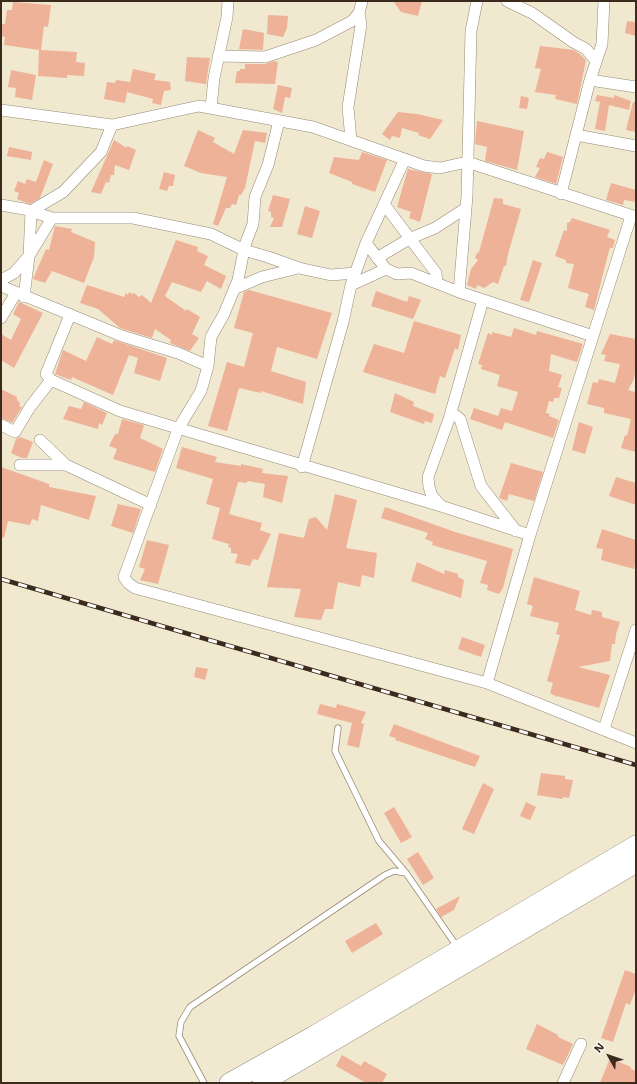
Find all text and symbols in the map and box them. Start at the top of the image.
north arrow [589,1036,629,1076]
text: N [591,1040,608,1056]

